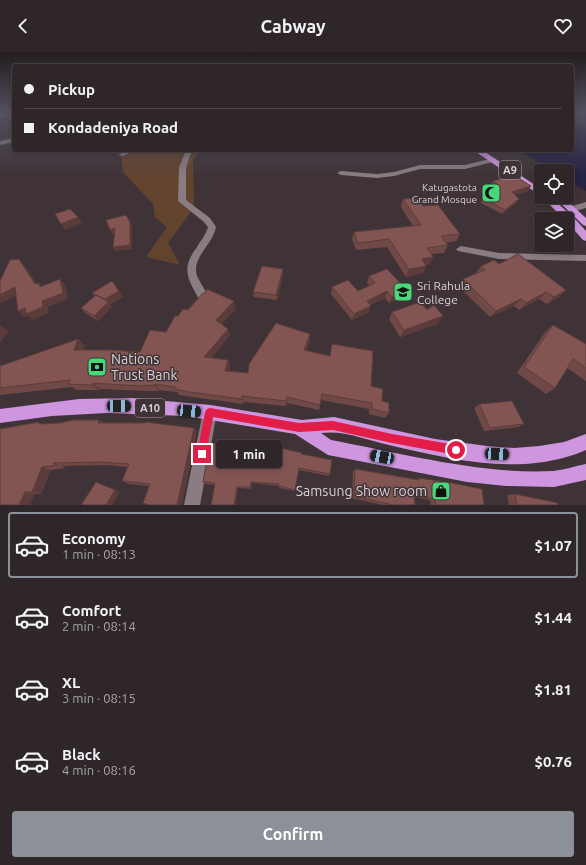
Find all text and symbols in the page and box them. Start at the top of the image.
icon: back [12,15,34,37]
icon: heart [552,15,574,37]
text: Cabway [260,16,326,36]
text: Pickup [48,81,95,98]
text: Kondadeniya Road [48,119,178,136]
road number: A9 [499,161,521,179]
map controls [534,164,574,252]
button: locate [534,164,574,204]
place label: Katugastota Grand Mosque [412,182,477,205]
mosque icon: Katugastota Grand Mosque [480,182,502,204]
button: layers [534,212,574,252]
place label: Sri Rahula College [417,279,470,306]
school or university icon: Sri Rahula College [392,281,414,303]
place label: Nations Trust Bank [111,351,178,383]
bank icon: Nations Trust Bank [86,356,108,378]
road number: A10 [135,399,165,417]
car [107,400,131,412]
car [177,404,201,418]
callout: 1 min [216,440,282,468]
route start [447,441,465,459]
route end [193,445,211,463]
text: 1 min [233,447,265,461]
car [485,447,509,461]
car [369,449,395,465]
shop icon: Samsung Show room [430,480,452,502]
place label: Samsung Show room [296,483,427,499]
icon: car [14,527,50,563]
text: Economy [62,530,126,547]
text: $1.07 [534,537,572,554]
text: 1 min · 08:13 [62,547,136,561]
icon: car [14,599,50,635]
text: Comfort [62,602,121,619]
text: $1.44 [534,609,572,626]
text: 2 min · 08:14 [62,619,136,633]
icon: car [14,671,50,707]
text: XL [62,674,80,691]
text: $1.81 [534,681,572,698]
text: 3 min · 08:15 [62,691,136,705]
icon: car [14,743,50,779]
text: Black [62,746,101,763]
text: $0.76 [534,753,572,770]
text: 4 min · 08:16 [62,763,136,777]
button: Confirm [12,811,574,857]

